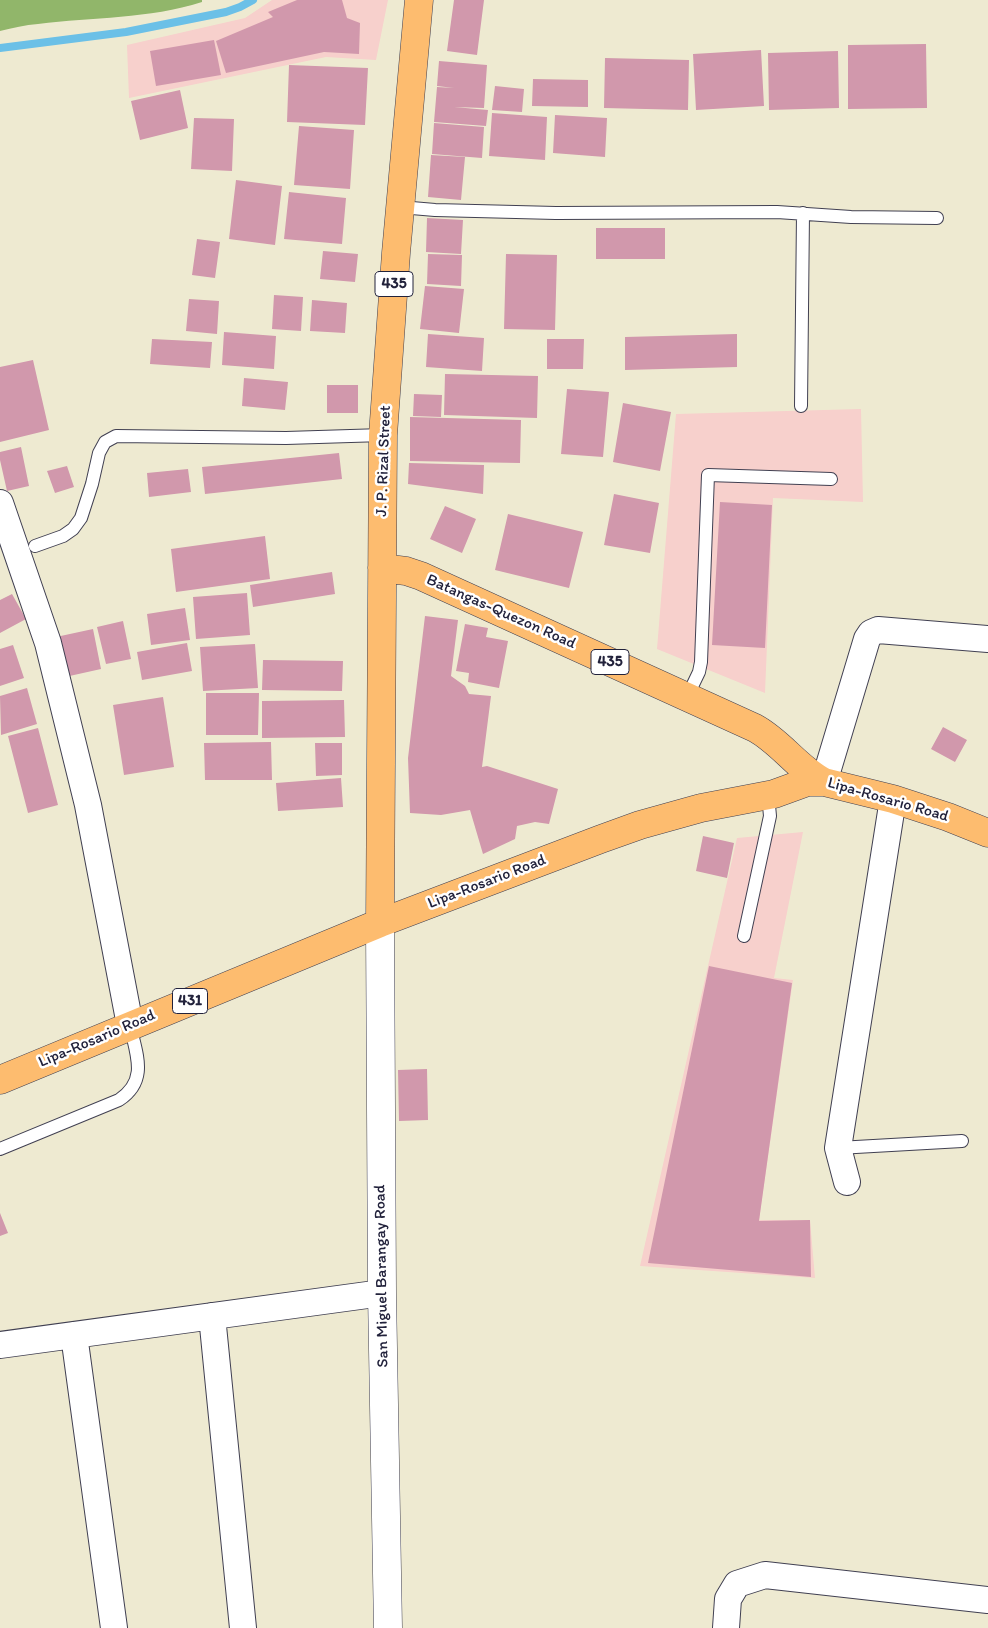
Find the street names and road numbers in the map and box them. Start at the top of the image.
road number: 435 [375,272,413,296]
street label: J. P. Rizal Street [372,405,396,517]
street label: Batangas-Quezon Road [423,570,579,654]
road number: 435 [591,650,629,674]
street label: Lipa-Rosario Road [825,774,951,826]
street label: Lipa-Rosario Road [425,851,549,913]
road number: 431 [172,988,208,1014]
street label: Lipa-Rosario Road [36,1006,158,1072]
street label: San Miguel Barangay Road [371,1184,393,1368]

